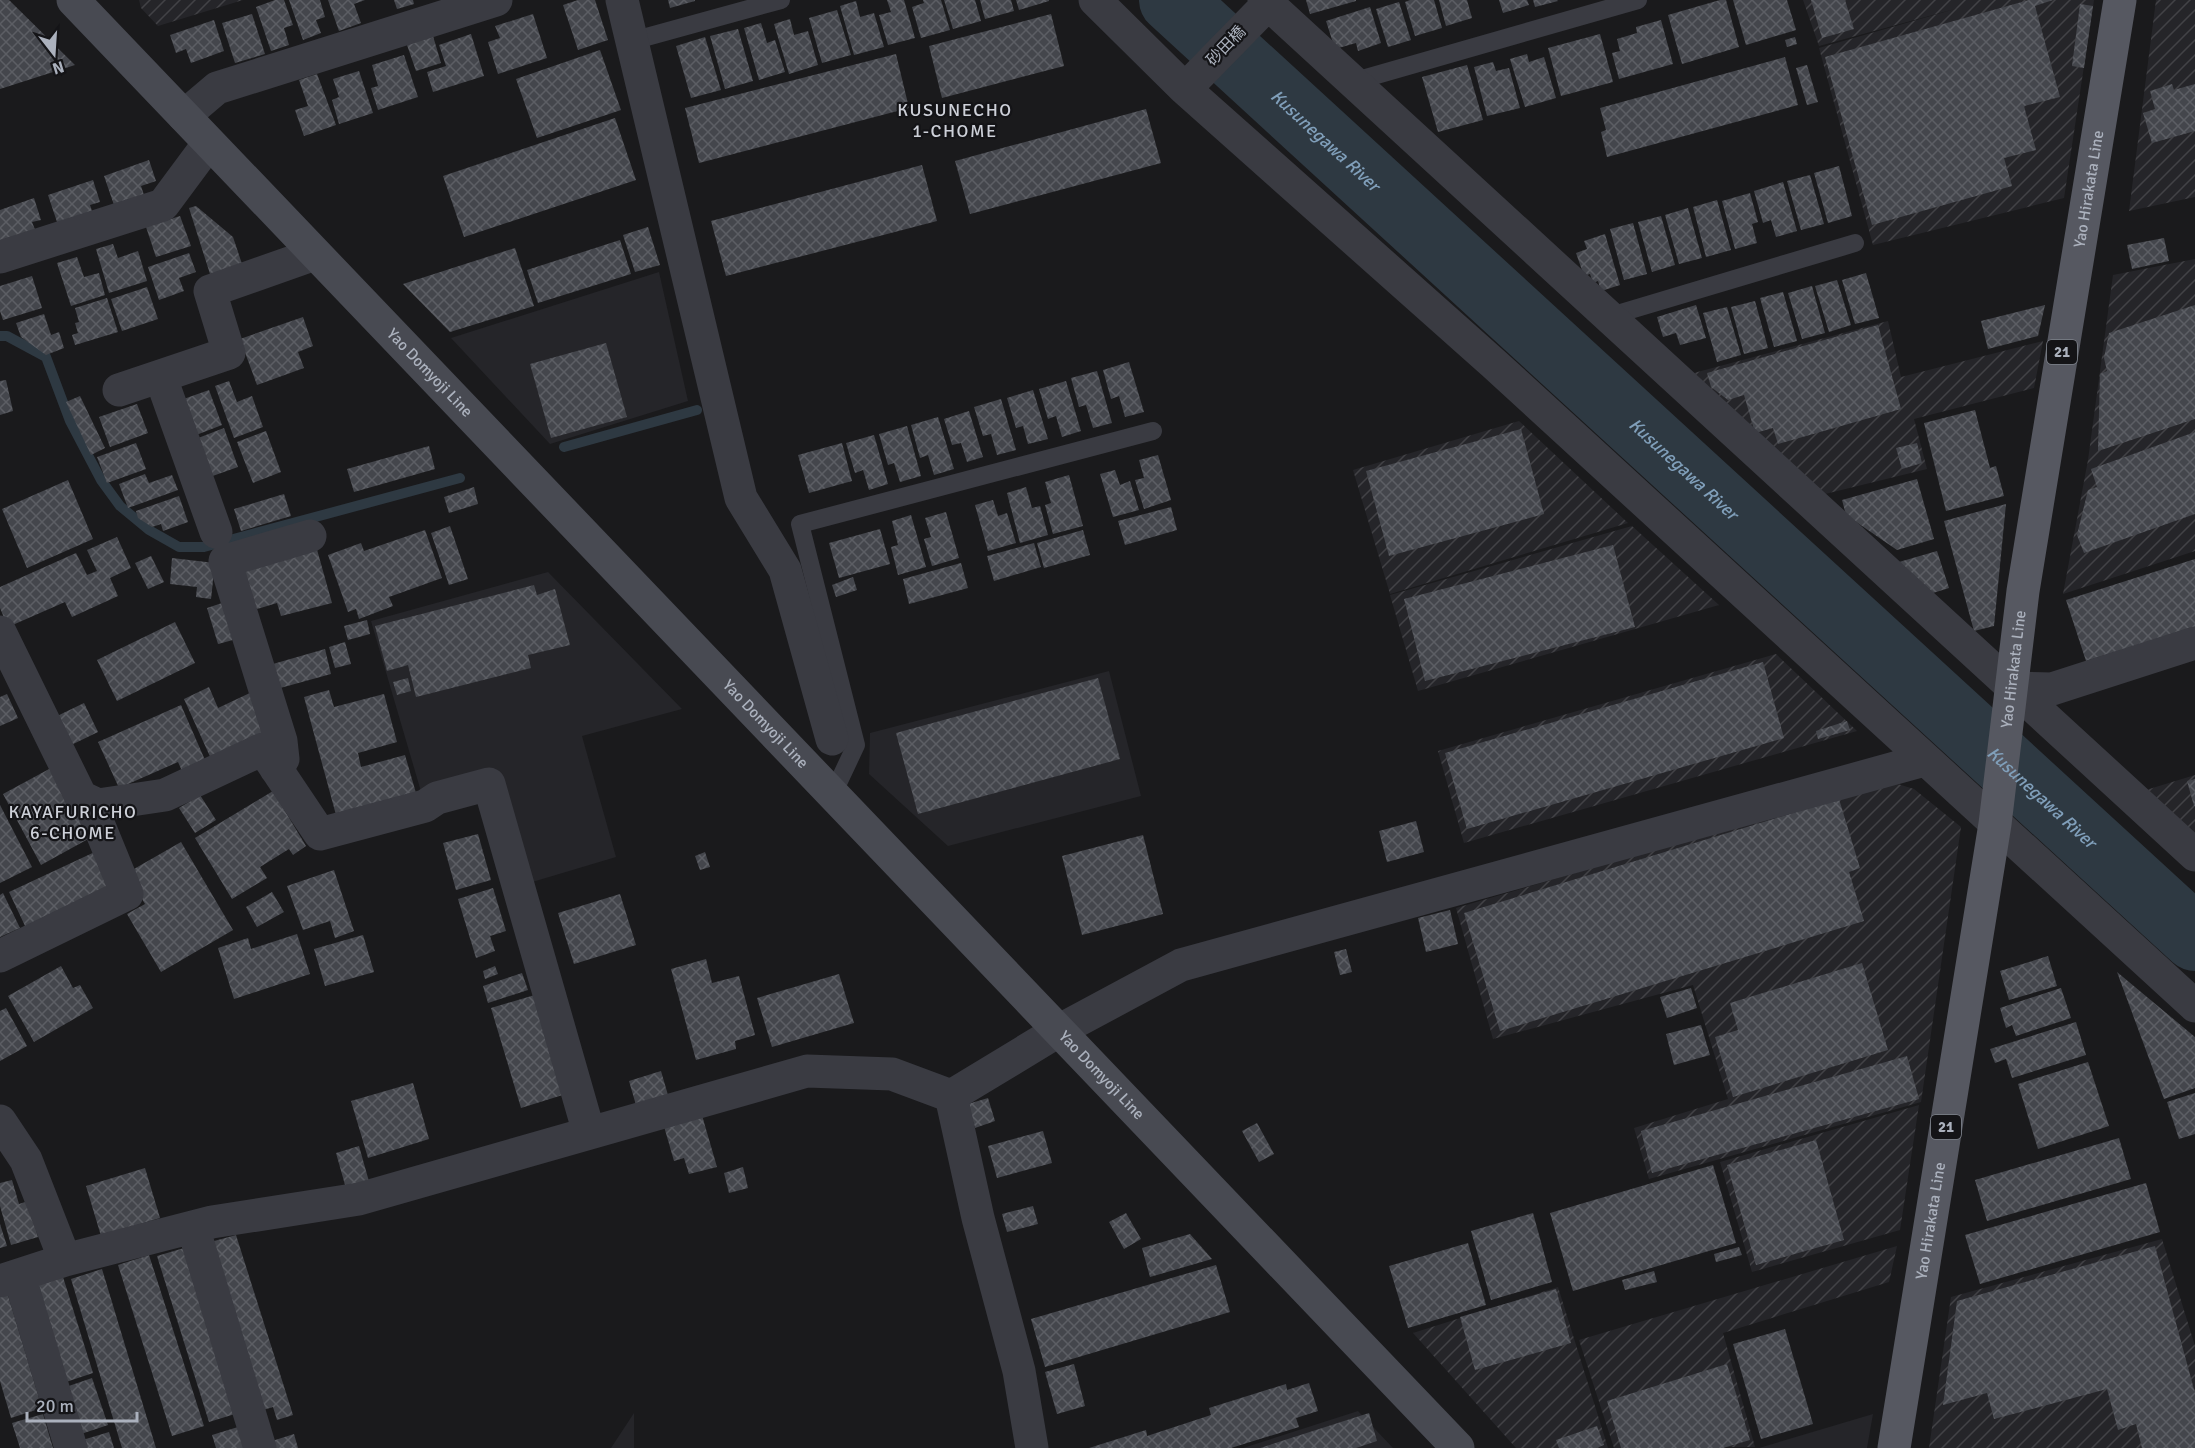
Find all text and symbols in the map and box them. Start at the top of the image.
street label: 砂田橋 [1202,22,1250,70]
north arrow [24,24,84,84]
text: N [50,56,66,79]
water label: Kusunegawa River [1266,85,1386,198]
district label: KUSUNECHO 1-CHOME [897,99,1013,142]
street label: Yao Hirakata Line [2069,129,2108,249]
street label: Yao Domyoji Line [382,324,477,422]
road number: 21 [2047,340,2077,364]
water label: Kusunegawa River [1624,413,1744,526]
street label: Yao Hirakata Line [1997,609,2031,729]
street label: Yao Domyoji Line [718,675,813,773]
water label: Kusunegawa River [1983,742,2103,855]
district label: KAYAFURICHO 6-CHOME [9,801,137,844]
street label: Yao Domyoji Line [1054,1027,1149,1124]
road number: 21 [1931,1115,1961,1139]
street label: Yao Hirakata Line [1911,1161,1950,1281]
scale bar [27,1385,136,1423]
text: 20 m [36,1395,74,1417]

